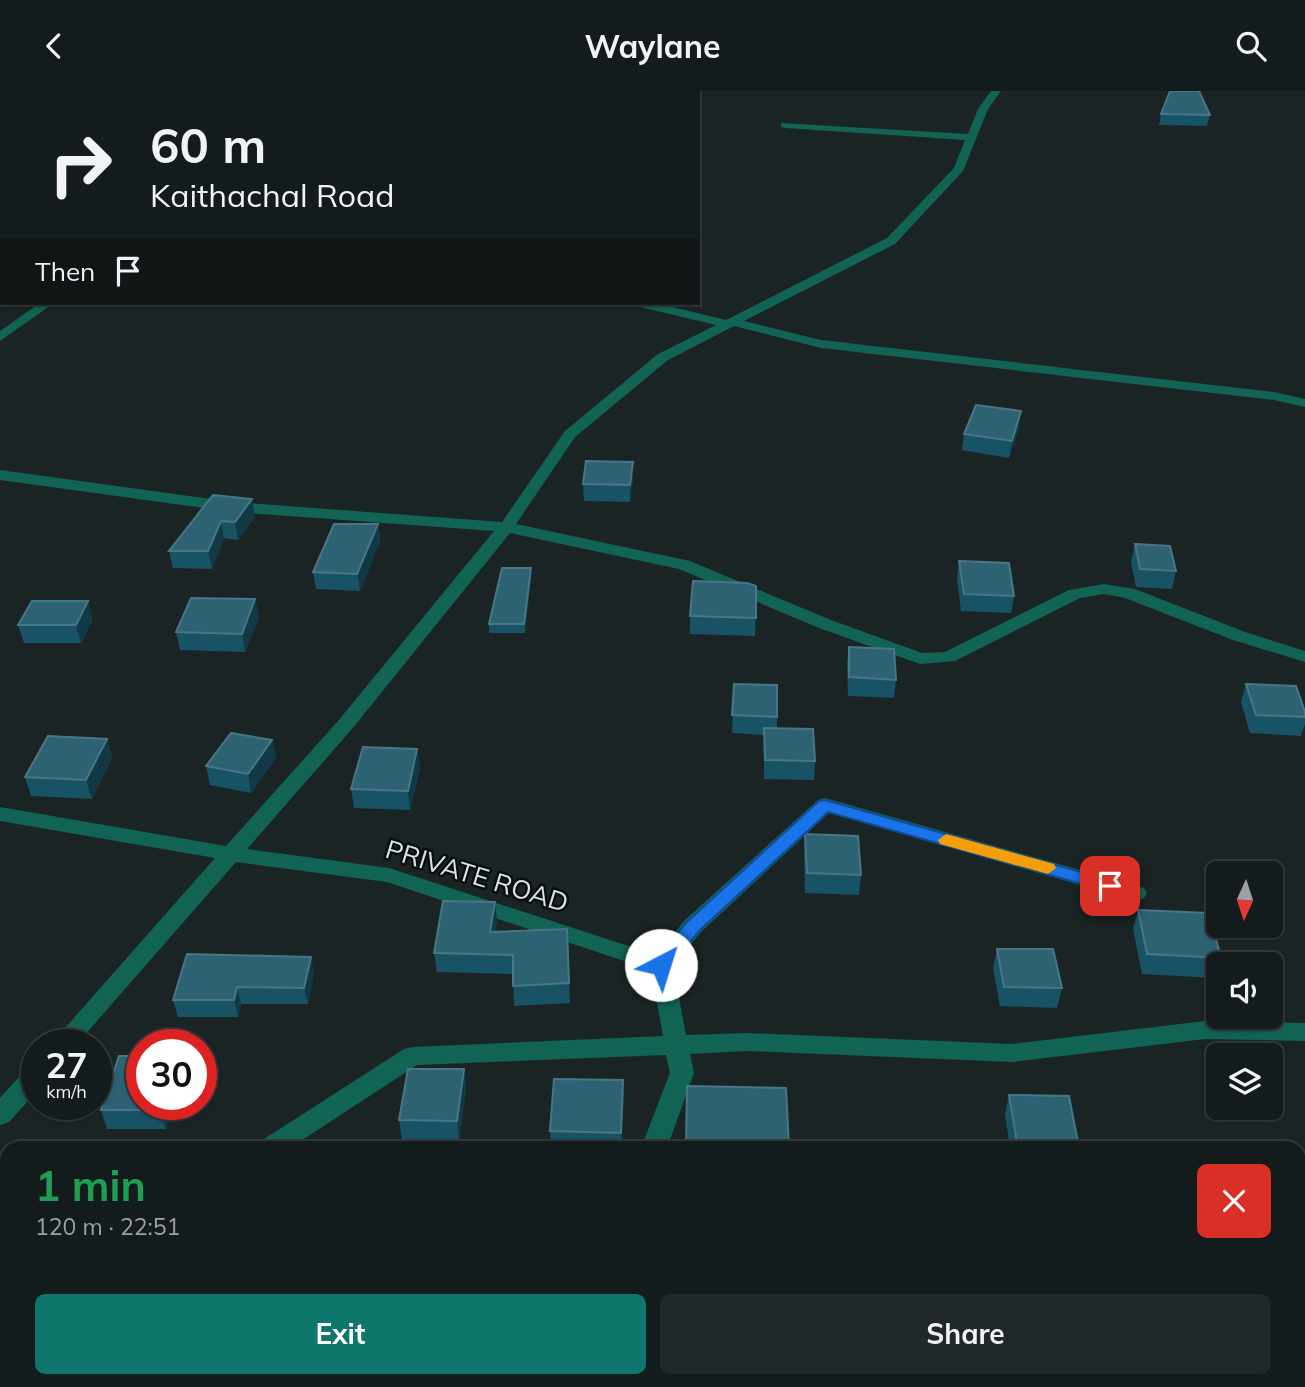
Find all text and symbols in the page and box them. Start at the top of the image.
text: Waylane [584,26,721,66]
icon: back [35,27,73,65]
icon: search [1232,27,1270,65]
text: 60 m [150,114,266,175]
icon: right [35,119,126,210]
text: Kaithachal Road [150,175,394,215]
icon: arrive [109,252,147,290]
text: Then [35,255,95,288]
street label: PRIVATE ROAD [382,832,573,919]
pin [1080,856,1140,916]
north arrow [1206,861,1283,938]
map controls [1206,861,1283,1120]
icon: arrive [1091,867,1129,905]
position arrow [624,928,698,1002]
button: sound [1206,952,1283,1029]
speed limit sign: 30 [126,1029,217,1120]
text: 27 [45,1043,88,1087]
button: layers [1206,1043,1283,1120]
text: km/h [46,1080,87,1103]
text: 1 min [35,1159,146,1212]
button: close [1197,1164,1271,1238]
text: 120 m · 22:51 [35,1212,180,1241]
button: Exit [35,1294,646,1374]
button: Share [660,1294,1271,1374]

